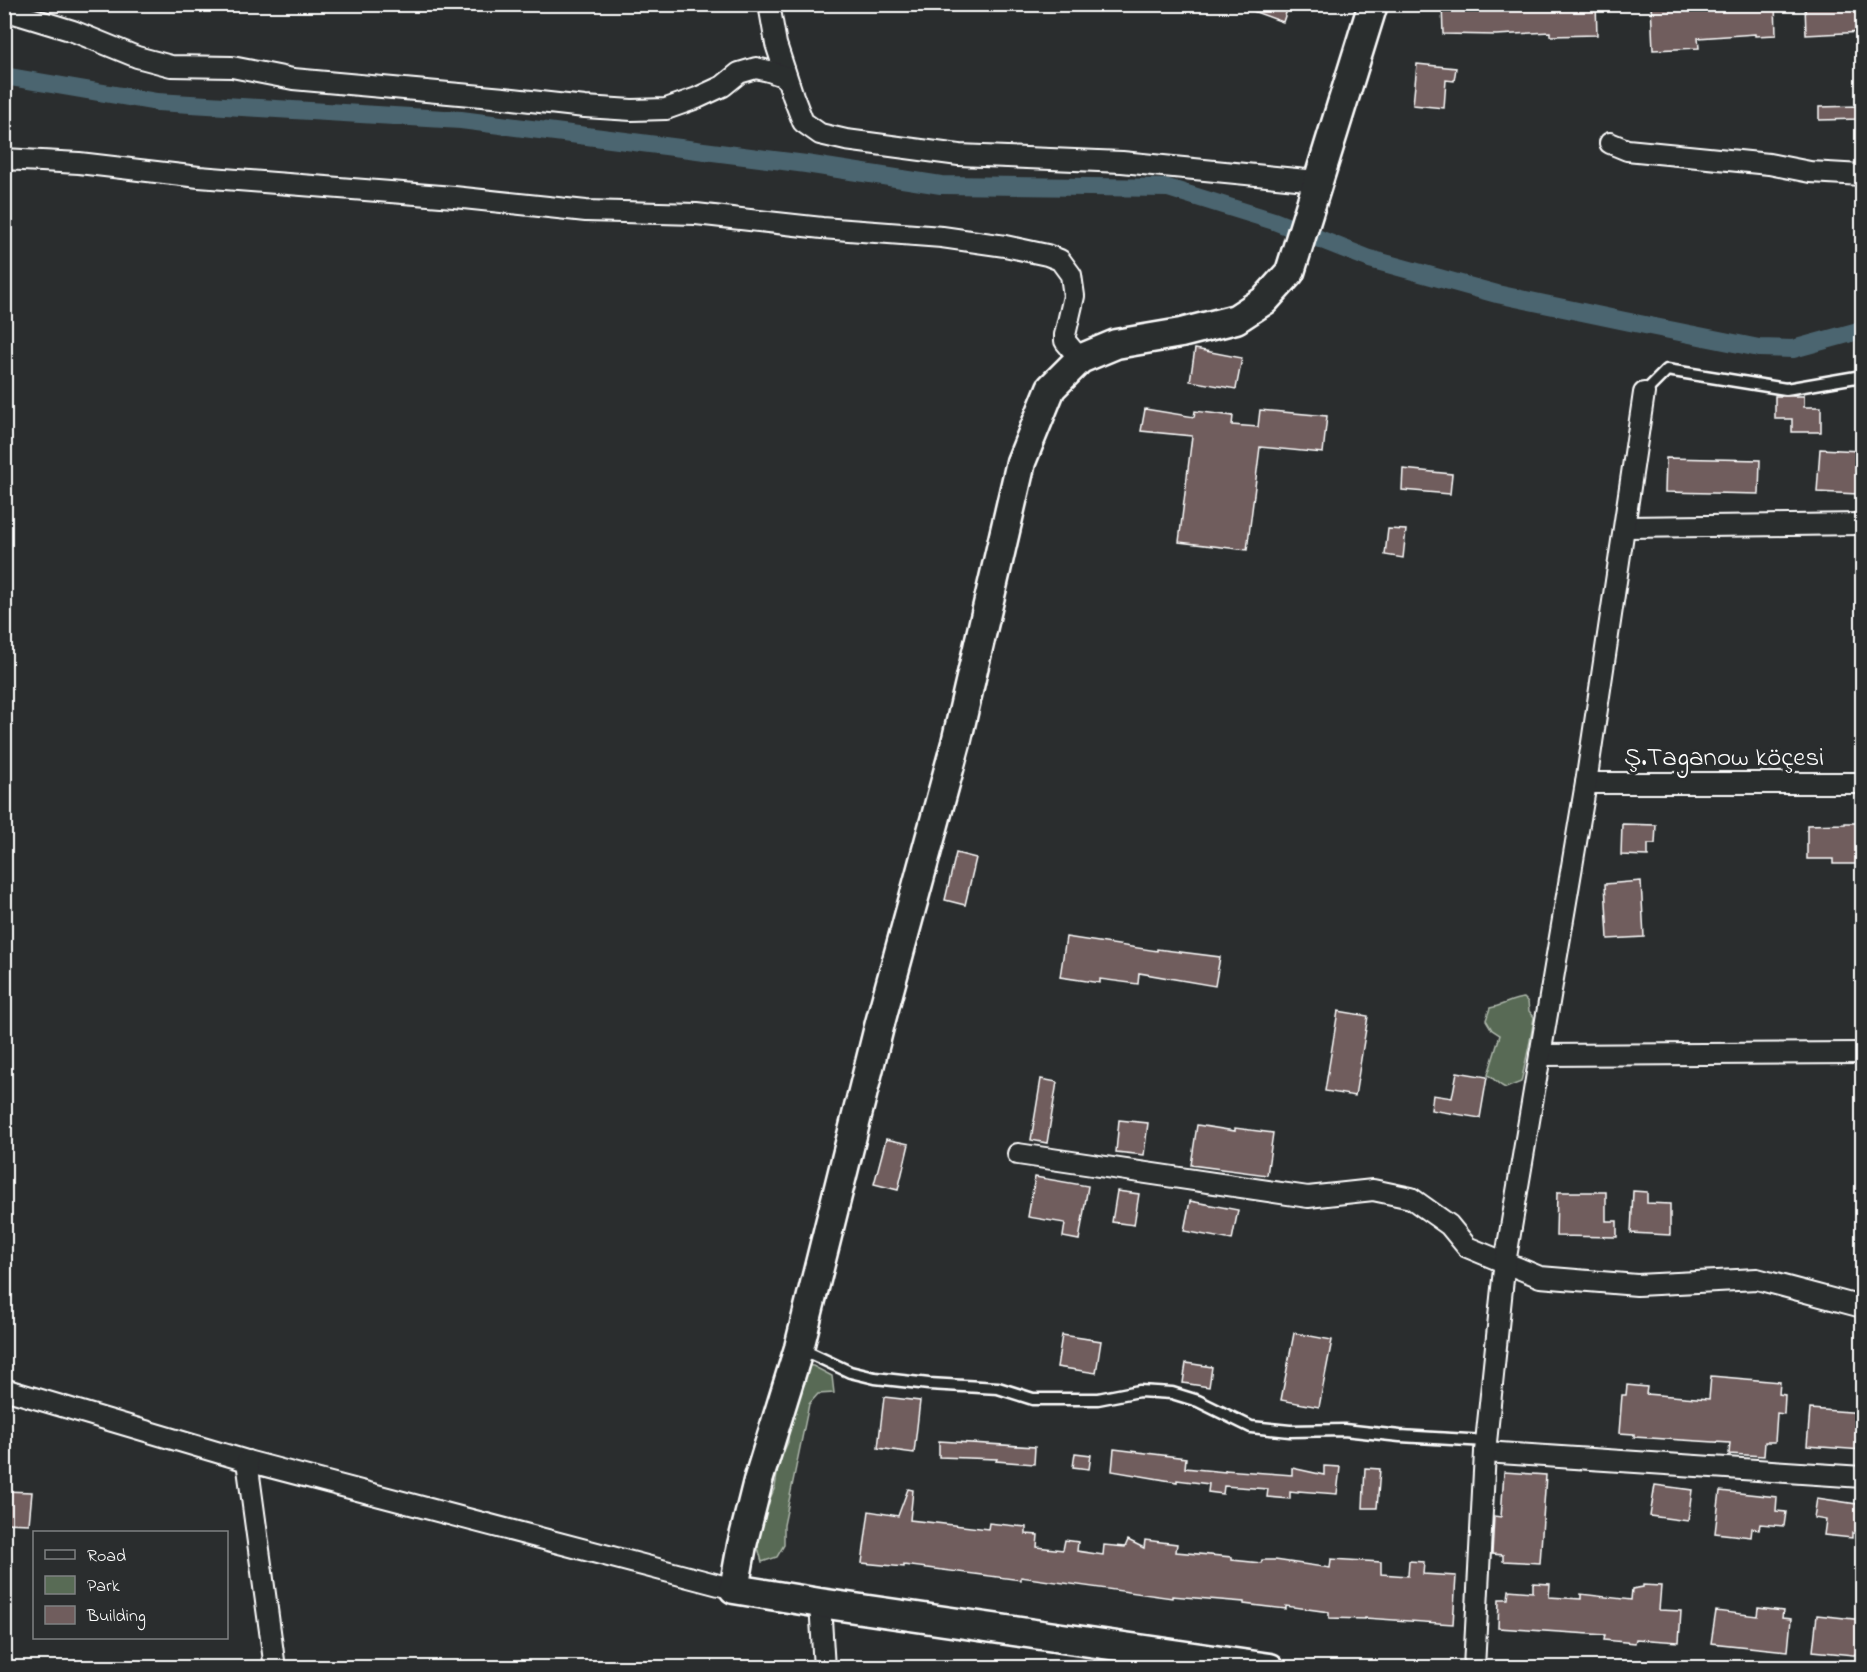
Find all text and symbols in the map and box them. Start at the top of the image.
street label: Ş.Taganow köçesi [1624,739,1824,778]
legend [33,1531,228,1639]
text: Road [87,1544,126,1570]
text: Park [87,1574,120,1600]
text: Building [86,1604,146,1631]

